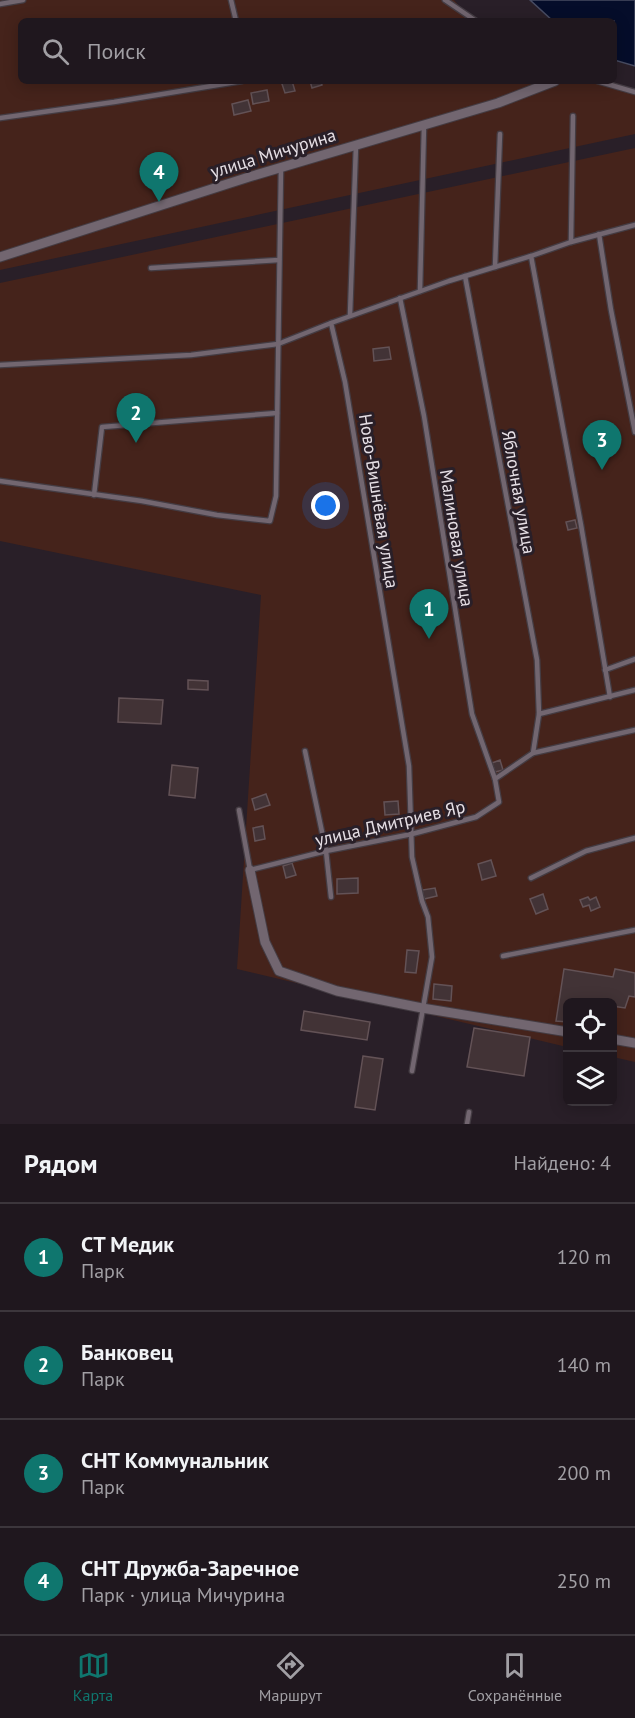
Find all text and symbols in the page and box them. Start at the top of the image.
search box [18,18,617,84]
icon: search [39,35,72,68]
text: Поиск [87,37,146,65]
street label: улица Мичурина [207,123,339,183]
pin: 4 [140,152,178,202]
pin: 2 [116,394,156,443]
street label: Ново-Вишнёвая улица [354,412,404,590]
pin: 3 [582,420,622,470]
street label: Яблочная улица [497,428,541,556]
street label: Малиновая улица [435,468,479,608]
your location [311,491,340,520]
pin: 1 [410,590,448,639]
street label: улица Дмитриев Яр [313,795,467,851]
map controls [563,998,617,1106]
button: locate [563,998,617,1052]
button: layers [563,1052,617,1106]
text: Рядом [24,1147,98,1180]
text: Найдено: 4 [514,1150,611,1176]
text: СТ Медик [81,1230,174,1258]
text: 1 [38,1244,49,1270]
text: 120 m [557,1244,611,1270]
text: Парк [81,1258,124,1284]
text: Банковец [81,1338,173,1366]
text: 2 [38,1352,49,1378]
text: 140 m [557,1352,611,1378]
text: Парк [81,1366,124,1392]
text: СНТ Коммунальник [81,1446,269,1474]
text: 3 [38,1460,49,1486]
text: 200 m [557,1460,611,1486]
text: Парк [81,1474,124,1500]
text: СНТ Дружба-Заречное [81,1554,299,1582]
text: 4 [38,1568,49,1594]
text: 250 m [557,1568,611,1594]
text: Парк · улица Мичурина [81,1582,285,1608]
tab: Карта [73,1649,113,1705]
tab: Маршрут [259,1649,322,1705]
tab: Сохранённые [468,1649,562,1705]

